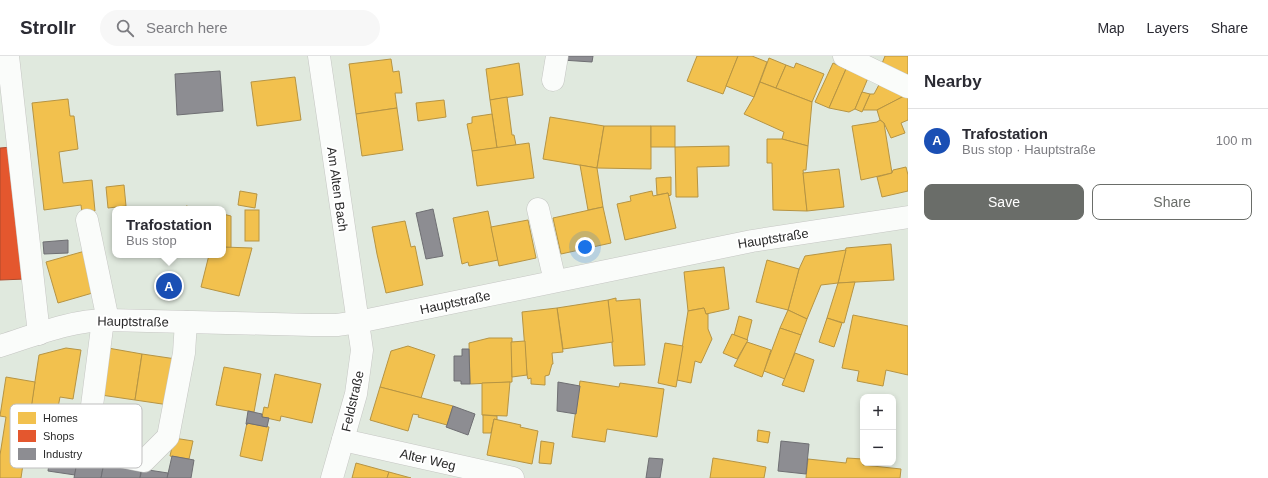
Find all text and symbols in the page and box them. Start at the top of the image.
search box [100,10,380,46]
text: Strollr [20,17,76,38]
icon: search [114,17,136,39]
text: Search here [146,19,228,36]
text: Map [1097,20,1125,36]
text: Layers [1147,20,1189,36]
text: Share [1211,20,1248,36]
text: Nearby [924,72,982,91]
text: Trafostation [962,125,1048,142]
text: A [932,133,942,148]
text: 100 m [1216,133,1252,148]
text: Bus stop · Hauptstraße [962,142,1096,157]
street label: Am Alten Bach [324,146,351,232]
button: Save [924,184,1084,220]
button: Share [1092,184,1252,220]
popup [112,206,226,258]
text: Trafostation [126,216,212,233]
street label: Hauptstraße [737,225,810,251]
text: Bus stop [126,233,177,248]
your location [575,237,595,257]
pin: A [156,271,182,301]
street label: Hauptstraße [419,288,492,317]
street label: Hauptstraße [97,313,169,330]
street label: Feldstraße [338,369,367,433]
map controls [860,394,896,466]
button: + [860,394,896,430]
legend [10,404,142,468]
text: Homes [43,412,78,424]
text: Shops [43,430,75,442]
button: − [860,430,896,466]
street label: Alter Weg [399,446,457,473]
text: Industry [43,448,83,460]

